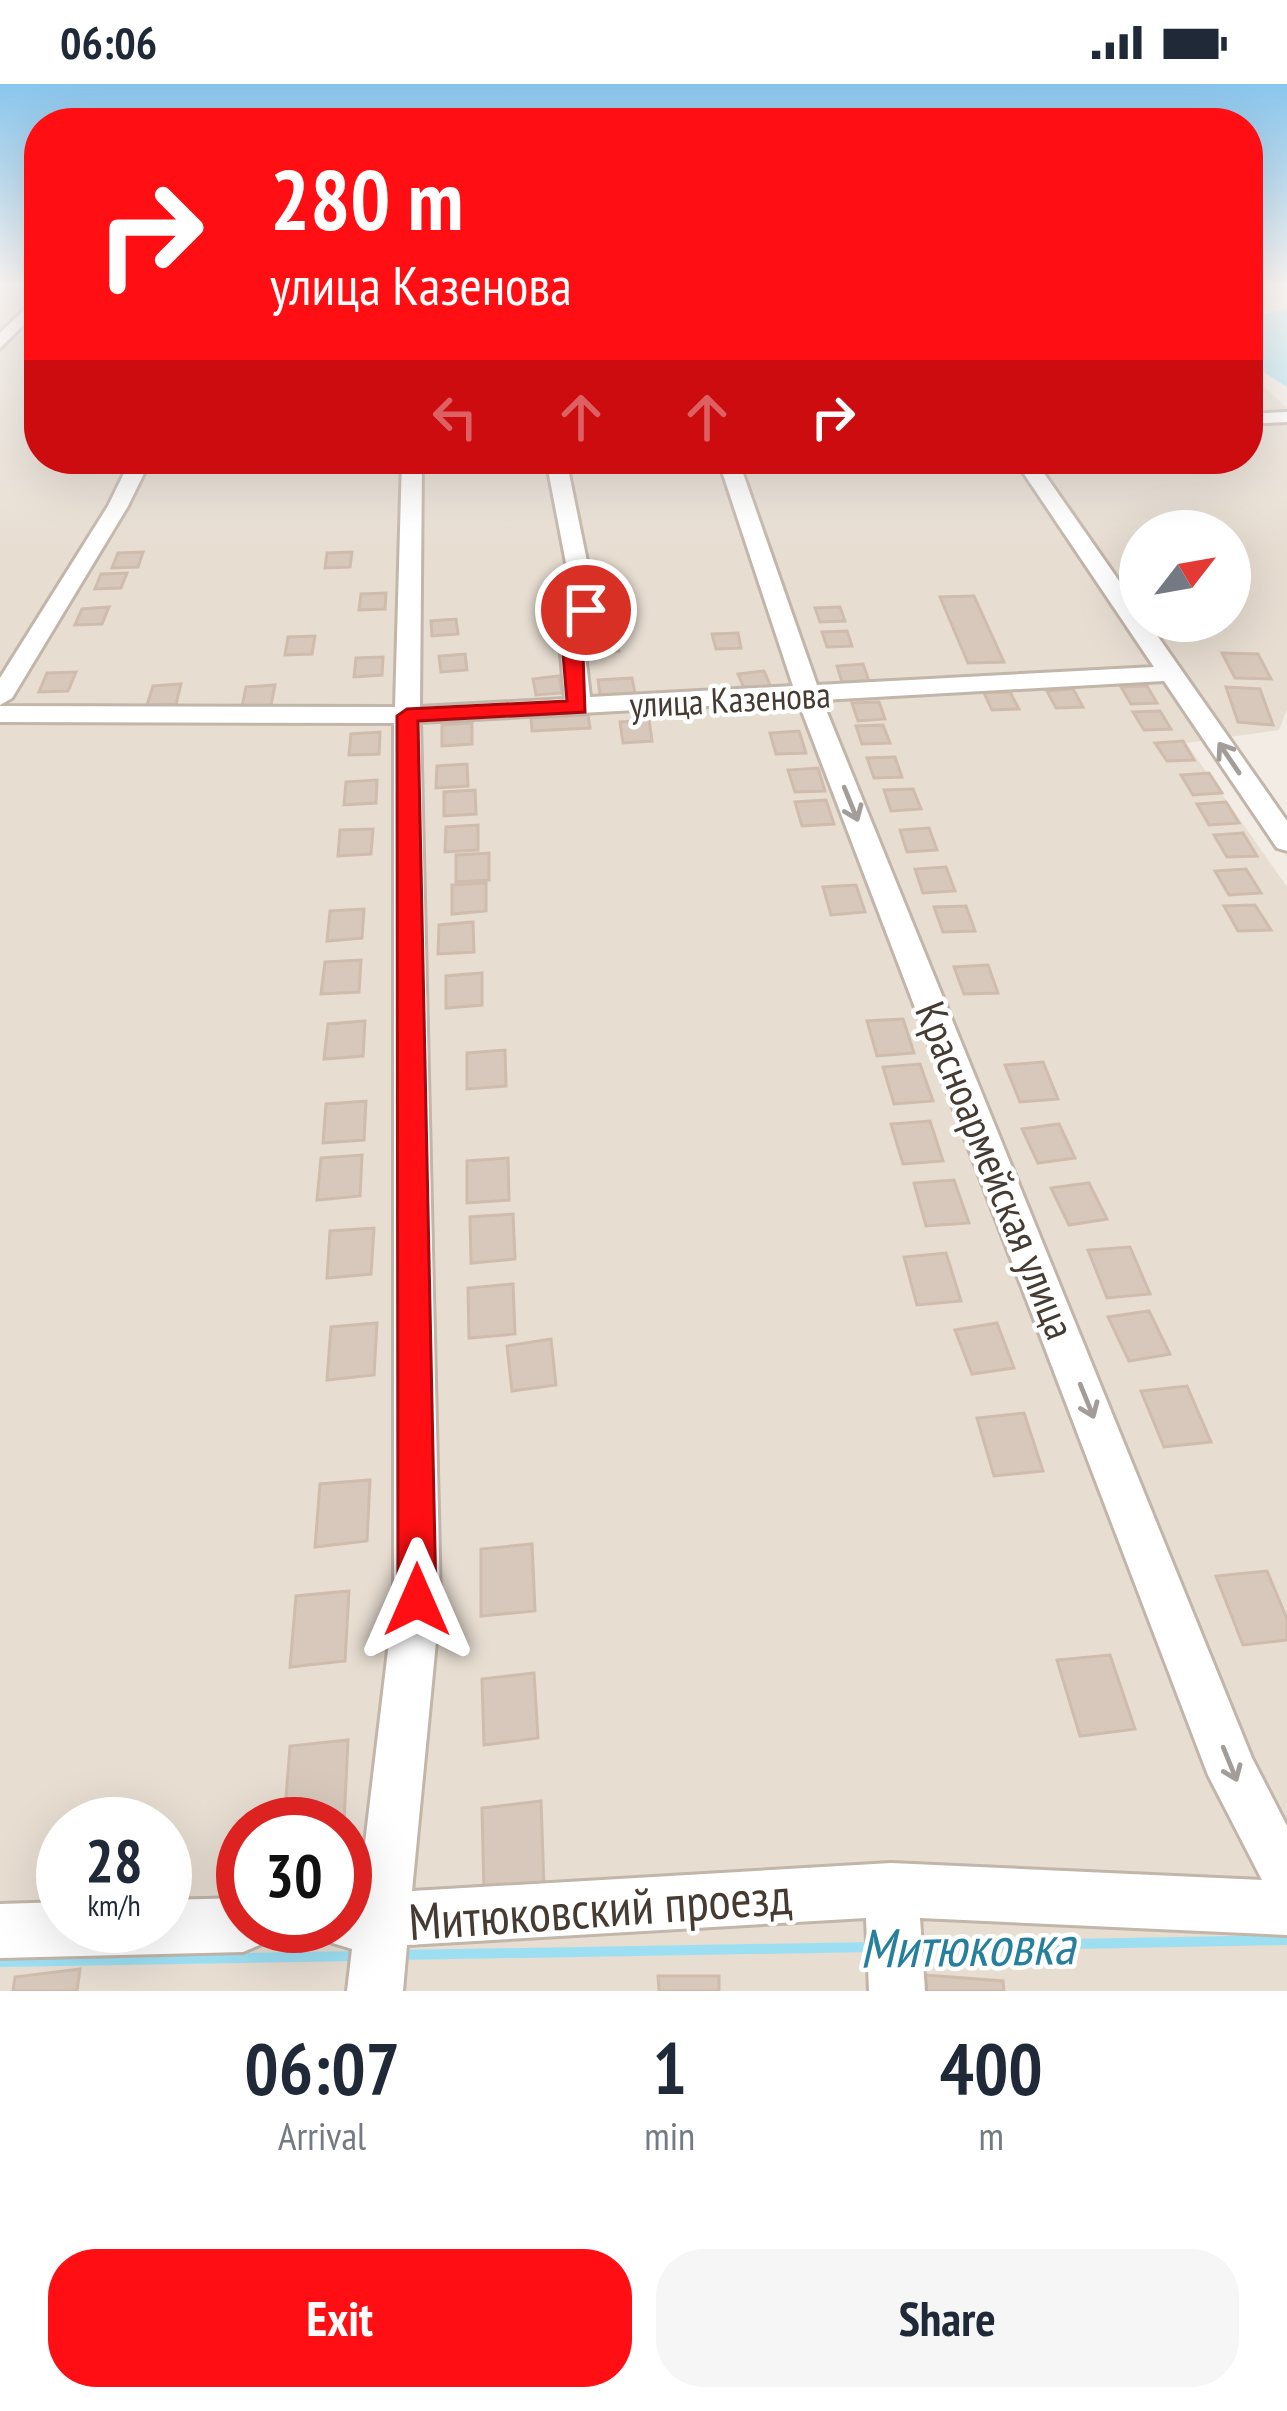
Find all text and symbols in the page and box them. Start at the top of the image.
text: 06:06 [60,13,157,71]
text: 280 m [270,144,463,253]
icon: right [72,156,228,312]
text: улица Казенова [270,250,572,320]
icon: left [422,384,488,450]
icon: ahead [548,384,614,450]
icon: ahead [674,384,740,450]
icon: right [800,384,866,450]
north arrow [1119,510,1251,642]
map controls [1119,510,1251,642]
pin [535,559,637,661]
icon: arrive [553,577,619,643]
street label: улица Казенова [628,670,832,728]
one-way arrow [1217,741,1242,775]
one-way arrow [842,785,863,822]
street label: Красноармейская улица [903,993,1089,1347]
one-way arrow [1078,1382,1099,1419]
position arrow [354,1537,480,1663]
one-way arrow [1221,1745,1242,1782]
speed limit sign: 30 [216,1797,372,1953]
text: 28 [85,1821,143,1899]
street label: Митюковский проезд [406,1862,794,1954]
text: km/h [87,1885,141,1924]
water label: Митюковка [859,1909,1077,1983]
text: 06:07 [244,2021,400,2114]
text: 1 [653,2021,687,2114]
text: 400 [939,2021,1043,2114]
text: Arrival [278,2110,366,2161]
text: min [644,2110,695,2161]
text: m [978,2110,1004,2161]
button: Exit [48,2249,632,2387]
button: Share [656,2249,1239,2387]

